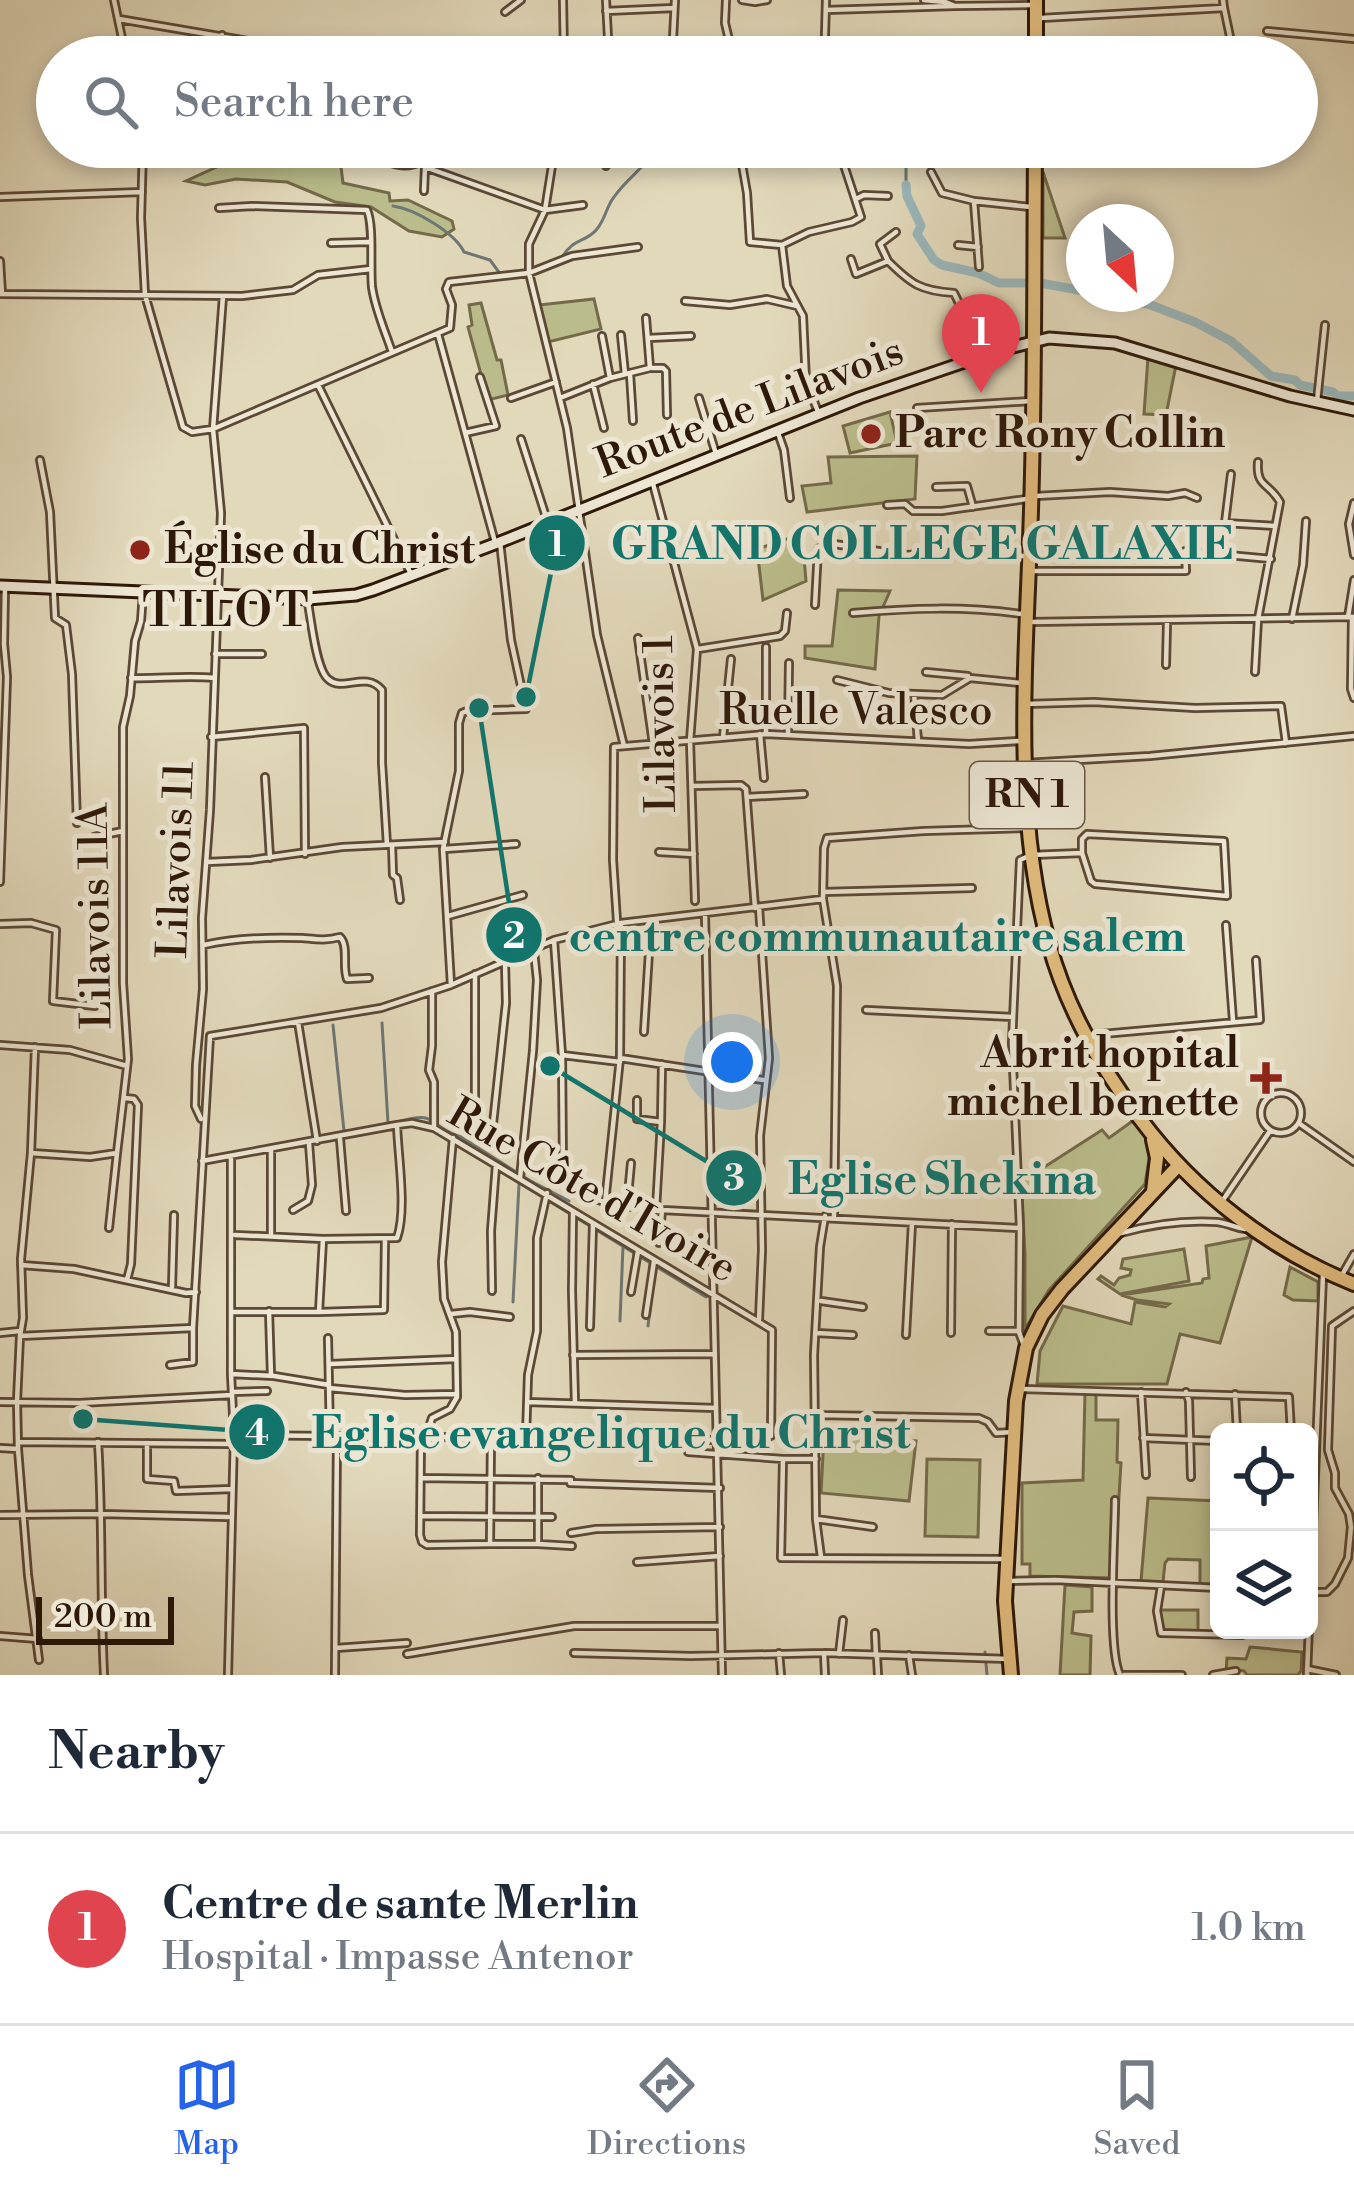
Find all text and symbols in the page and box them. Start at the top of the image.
search box [36,36,1318,168]
icon: search [78,69,144,135]
text: Search here [174,74,414,131]
north arrow [1066,204,1174,312]
pin: 1 [942,294,1020,393]
street label: Route de Lilavois [589,325,911,491]
place label: Parc Rony Collin [895,408,1225,461]
marker: Parc Rony Collin [858,421,884,447]
callout: GRAND COLLEGE GALAXIE [527,503,1257,584]
text: GRAND COLLEGE GALAXIE [611,517,1233,574]
place label: Église du Christ [164,520,476,577]
text: 1 [548,523,566,568]
marker: Église du Christ [127,537,153,563]
district label: TILOT [142,582,312,642]
street label: Lilavois 1 [633,635,689,813]
street label: Ruelle Valesco [719,685,993,738]
street label: Lilavois 11 [147,761,207,959]
road number: RN 1 [970,762,1084,828]
street label: Lilavois 11A [68,801,124,1029]
callout: centre communautaire salem [484,895,1209,976]
text: centre communautaire salem [568,909,1186,966]
text: 2 [503,915,525,960]
place label: Abrit hopital michel benette [947,1028,1239,1129]
your location [702,1032,762,1092]
marker: Abrit hopital michel benette [1250,1062,1282,1094]
street label: Rue Côte d'Ivoire [438,1087,746,1295]
callout: Eglise Shekina [704,1137,1121,1218]
text: Eglise Shekina [788,1152,1097,1209]
text: 3 [723,1157,745,1202]
callout: Eglise evangelique du Christ [227,1392,934,1473]
text: Eglise evangelique du Christ [312,1406,912,1463]
text: 4 [245,1412,269,1457]
map controls [1210,1423,1318,1639]
button: locate [1210,1423,1318,1531]
button: layers [1210,1531,1318,1639]
scale bar [36,1591,174,1644]
text: 200 m [54,1597,152,1638]
text: Nearby [48,1721,224,1785]
text: Centre de sante Merlin [162,1876,638,1933]
text: 1 [78,1904,96,1953]
text: 1.0 km [1191,1904,1306,1953]
text: Hospital · Impasse Antenor [162,1933,634,1982]
tab: Map [174,2052,240,2165]
tab: Directions [587,2052,746,2165]
tab: Saved [1094,2052,1180,2165]

